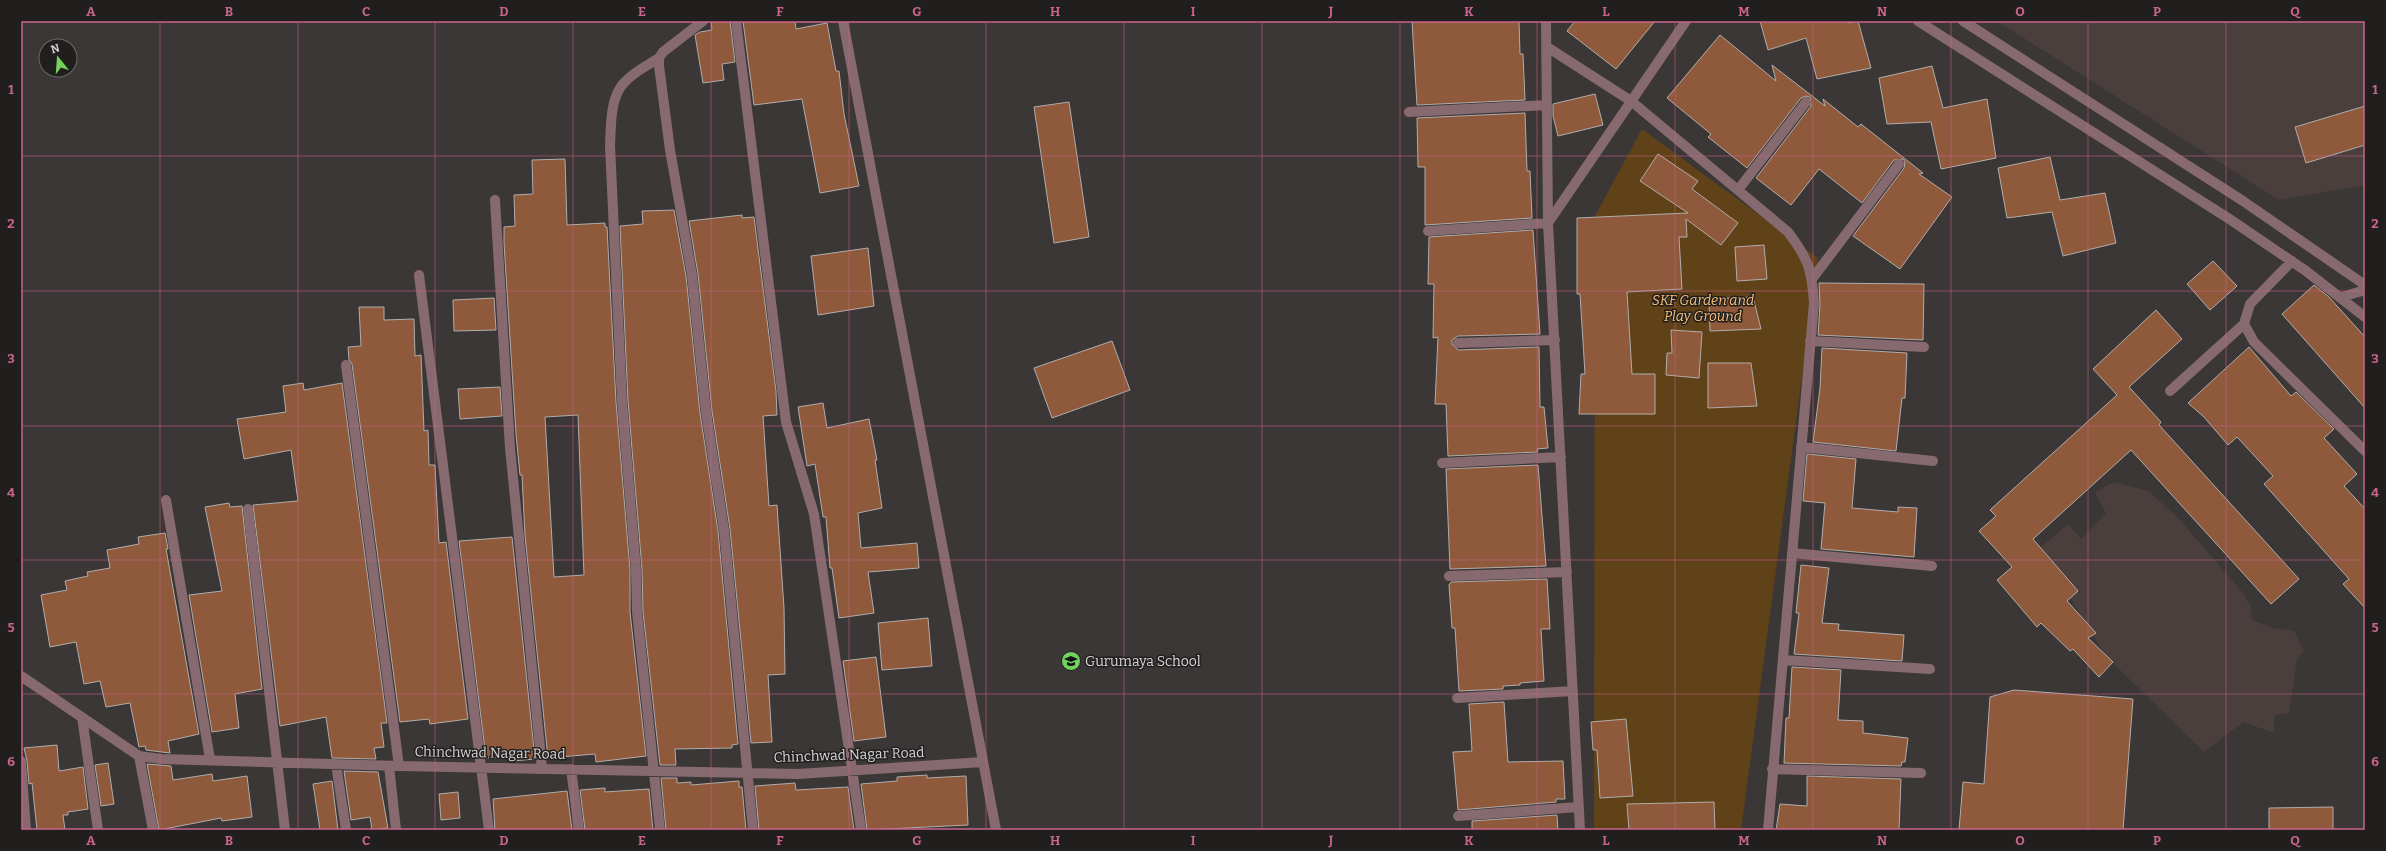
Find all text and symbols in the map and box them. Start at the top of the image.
text: A [86,4,96,19]
text: B [225,4,233,19]
text: C [362,4,370,19]
text: D [499,4,509,19]
text: E [638,4,646,19]
text: F [776,4,784,19]
text: G [912,4,922,19]
text: H [1050,4,1060,19]
text: I [1191,4,1196,19]
text: J [1328,4,1334,19]
text: K [1464,4,1474,19]
text: L [1602,4,1610,19]
text: M [1738,4,1750,19]
text: N [1877,4,1887,19]
text: O [2015,4,2025,19]
text: P [2153,4,2161,19]
text: Q [2290,4,2301,19]
north arrow [38,38,78,78]
text: N [49,41,62,56]
text: 1 [8,82,14,97]
text: 1 [2372,82,2378,97]
text: 2 [7,216,15,231]
text: 2 [2371,216,2379,231]
park label: SKF Garden and Play Ground [1652,292,1754,325]
text: 3 [7,351,15,366]
text: 3 [2371,351,2379,366]
text: 4 [7,485,15,500]
text: 4 [2371,485,2379,500]
text: 5 [7,620,15,635]
text: 5 [2371,620,2379,635]
school or university icon: Gurumaya School [1060,650,1082,672]
place label: Gurumaya School [1085,653,1201,670]
street label: Chinchwad Nagar Road [414,743,566,763]
street label: Chinchwad Nagar Road [773,744,925,766]
text: 6 [7,754,15,769]
text: 6 [2371,754,2379,769]
text: A [86,833,96,848]
text: B [225,833,233,848]
text: C [362,833,370,848]
text: D [499,833,509,848]
text: E [638,833,646,848]
text: F [776,833,784,848]
text: G [912,833,922,848]
text: H [1050,833,1060,848]
text: I [1191,833,1196,848]
text: J [1328,833,1334,848]
text: K [1464,833,1474,848]
text: L [1602,833,1610,848]
text: M [1738,833,1750,848]
text: N [1877,833,1887,848]
text: O [2015,833,2025,848]
text: P [2153,833,2161,848]
text: Q [2290,833,2301,848]

